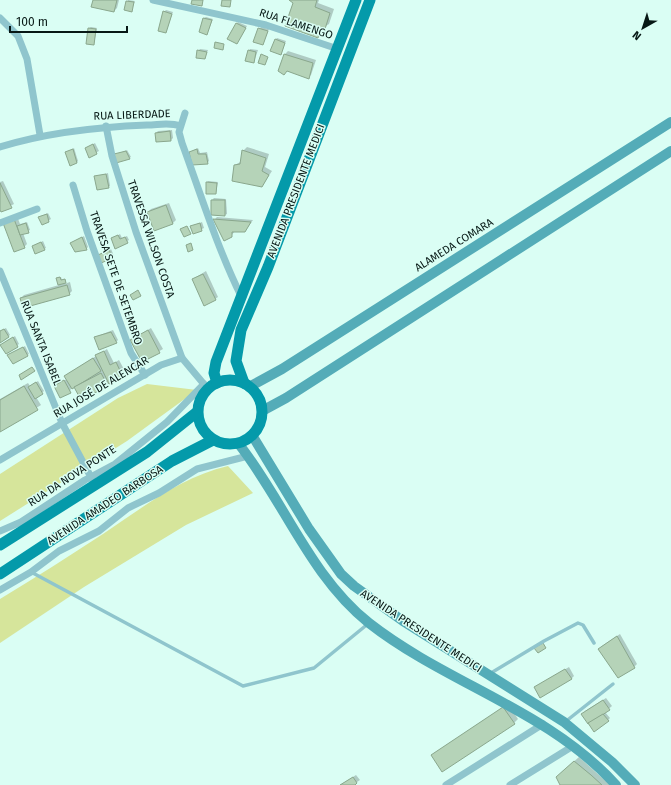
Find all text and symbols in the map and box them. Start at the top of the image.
street label: RUA FLAMENGO [258,6,334,42]
scale bar [10,8,127,34]
north arrow [623,8,663,48]
text: 100 m [16,15,48,29]
text: N [630,28,644,43]
street label: RUA LIBERDADE [93,107,171,123]
street label: AVENIDA PRESIDENTE MEDICI [264,122,328,260]
street label: TRAVESSA WILSON COSTA [125,178,178,300]
street label: TRAVESA SETE DE SETEMBRO [87,209,145,347]
street label: ALAMEDA COMARA [412,215,496,274]
street label: RUA SANTA ISABEL [18,299,64,388]
street label: RUA JOSÉ DE ALENCAR [50,352,151,421]
street label: RUA DA NOVA PONTE [25,443,119,509]
street label: AVENIDA AMADEO BARBOSA [45,462,166,547]
street label: AVENIDA PRESIDENTE MEDICI [358,587,484,675]

